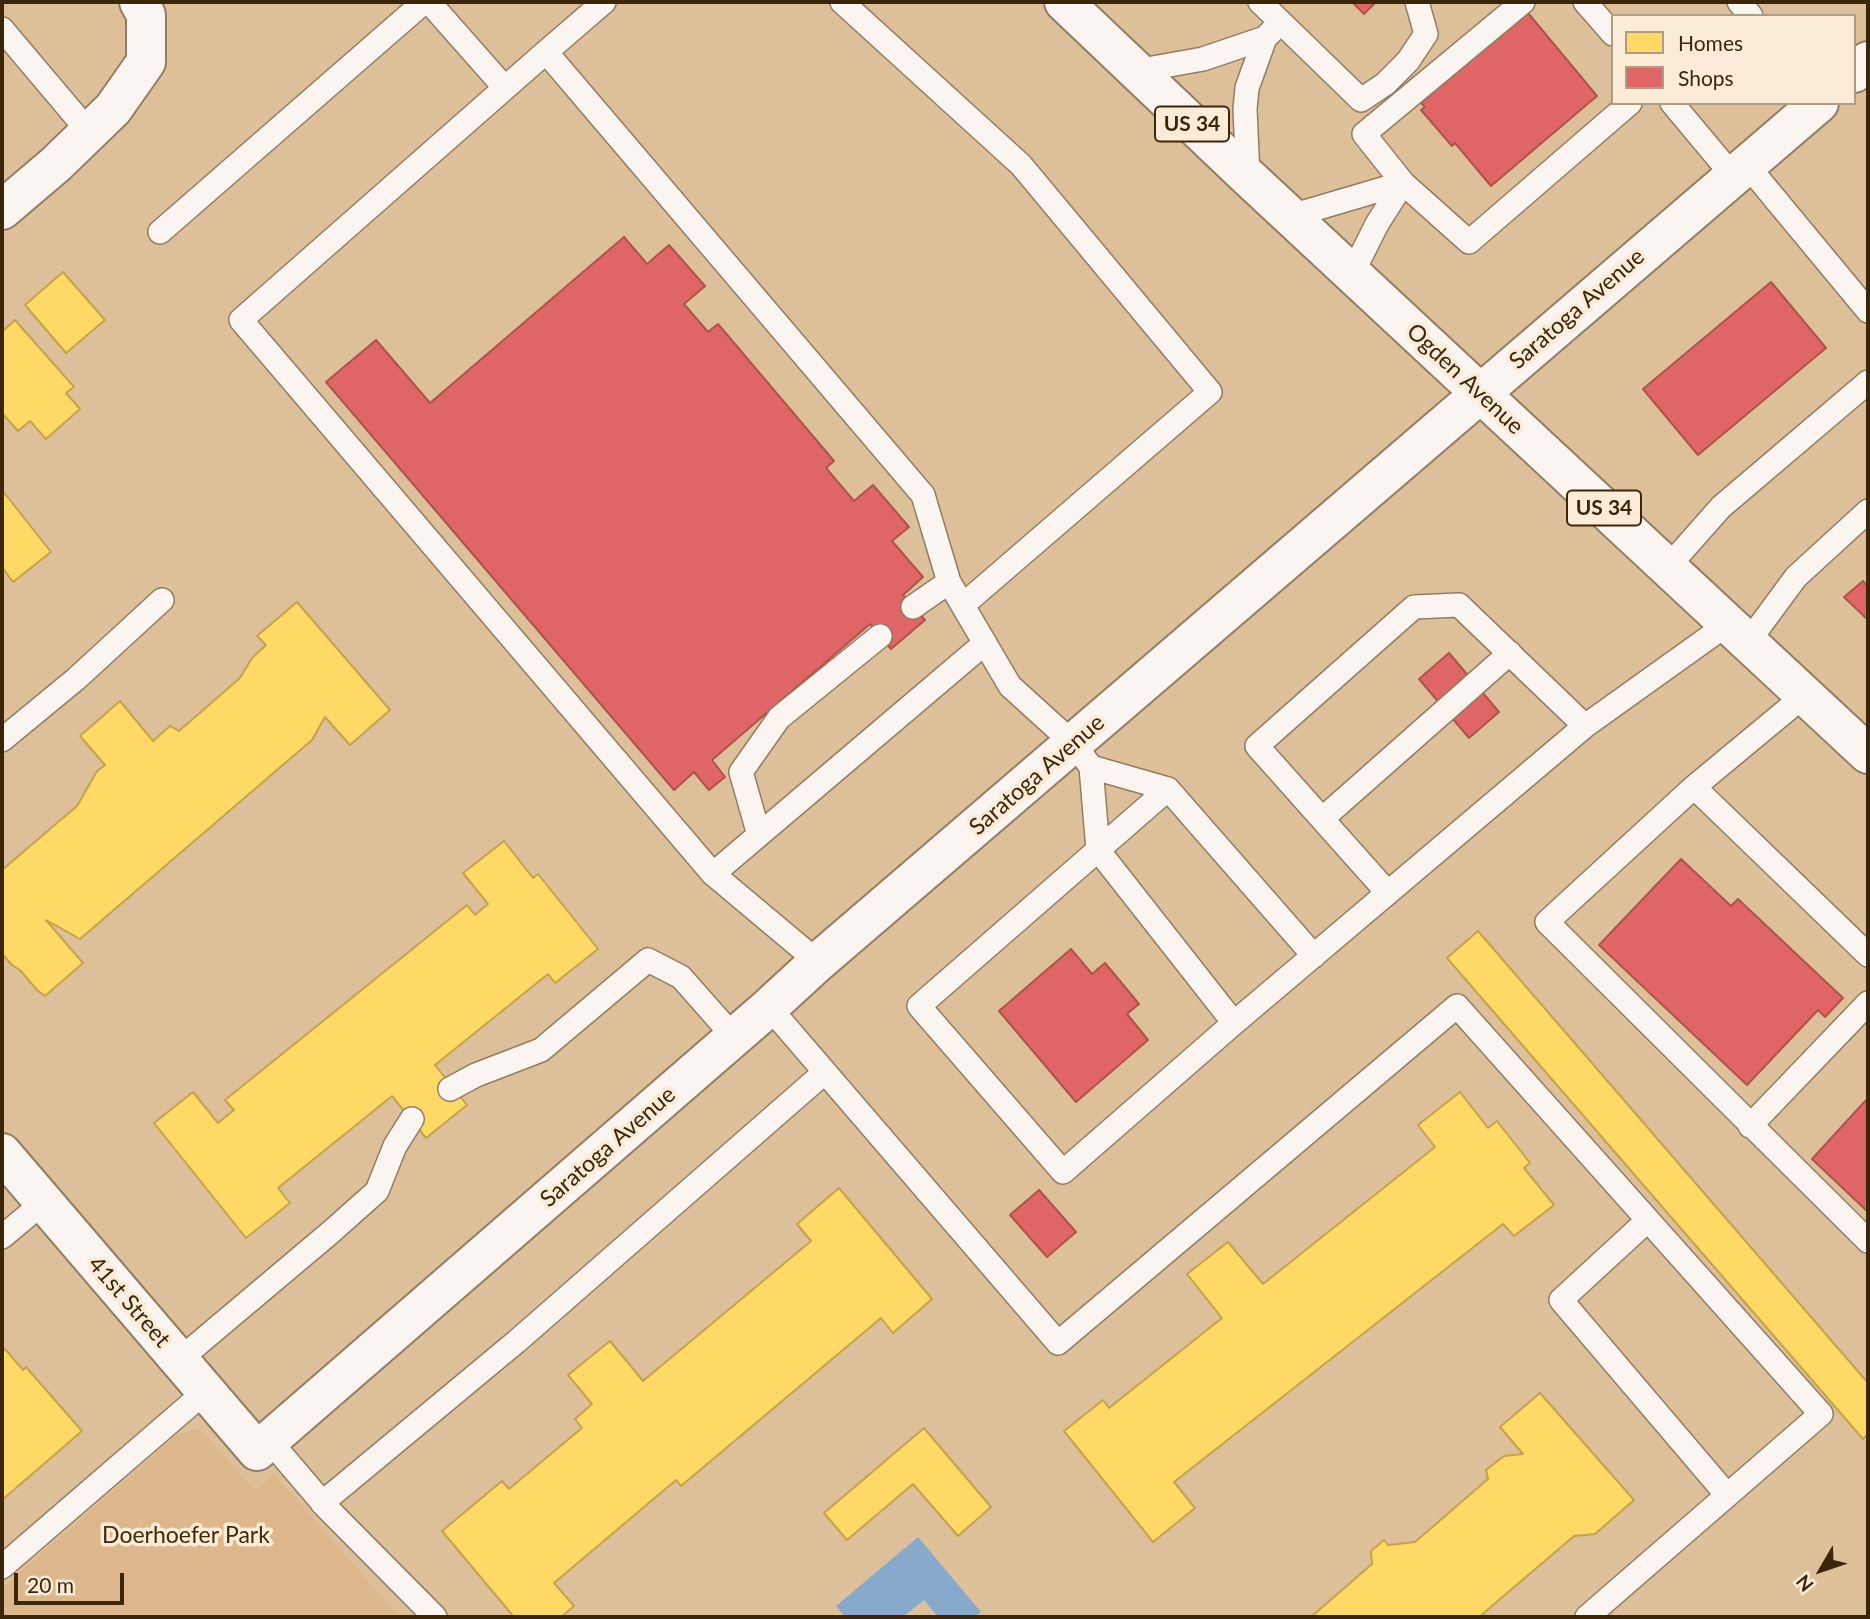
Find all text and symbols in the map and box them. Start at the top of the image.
legend [1611,14,1856,105]
text: Homes [1678,30,1743,55]
text: Shops [1678,65,1734,90]
road number: US 34 [1155,106,1229,142]
street label: Saratoga Avenue [1504,243,1650,375]
street label: Ogden Avenue [1401,318,1529,440]
road number: US 34 [1567,490,1641,526]
street label: Saratoga Avenue [964,709,1110,841]
street label: Saratoga Avenue [535,1081,681,1213]
street label: 41st Street [82,1251,176,1353]
park label: Doerhoefer Park [102,1522,270,1550]
north arrow [1786,1535,1856,1605]
scale bar [18,1560,128,1604]
text: N [1791,1571,1818,1596]
text: 20 m [27,1572,74,1597]

